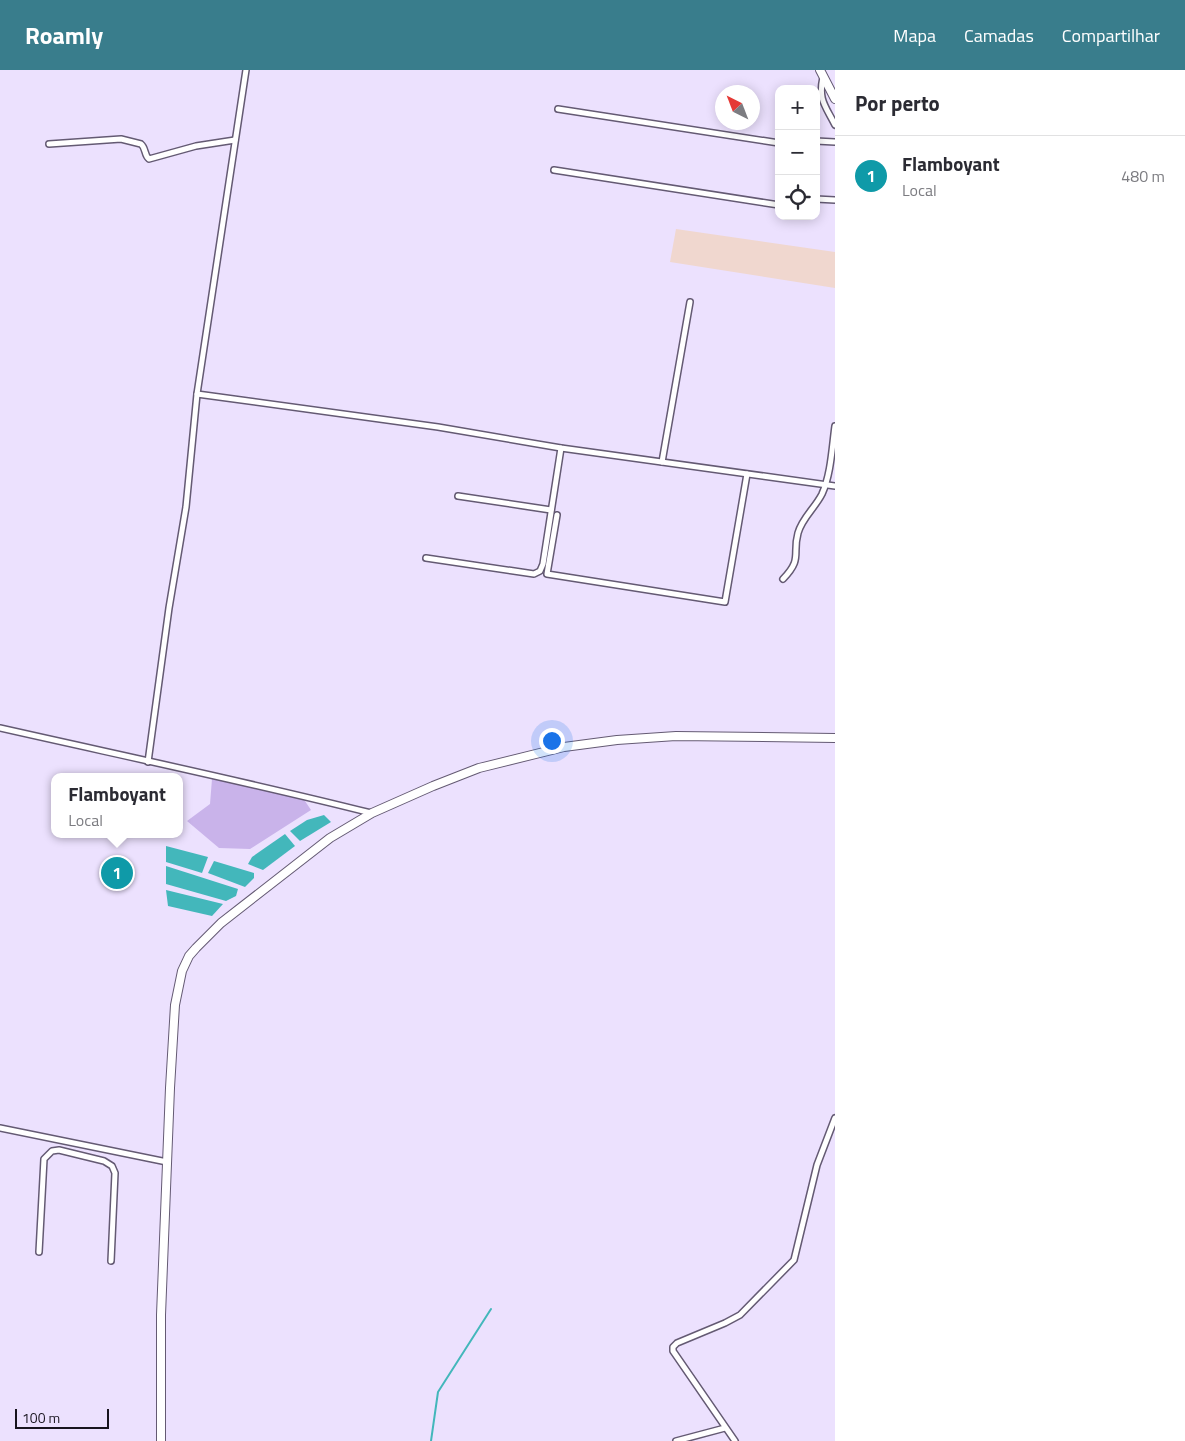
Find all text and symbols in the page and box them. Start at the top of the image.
text: Roamly [25,17,103,53]
text: Mapa [893,22,936,49]
text: Camadas [964,22,1034,49]
text: Compartilhar [1062,22,1160,49]
north arrow [715,85,760,130]
map controls [775,85,820,220]
button: + [775,85,820,130]
text: Por perto [855,87,940,119]
button: − [775,130,820,175]
text: Flamboyant [902,149,1000,178]
text: 1 [867,164,875,188]
text: 480 m [1121,164,1165,188]
button: locate [775,175,820,220]
text: Local [902,178,937,202]
your location [539,728,565,754]
popup [51,773,183,838]
text: Flamboyant [68,779,166,808]
text: Local [68,808,103,832]
pin: 1 [101,854,133,892]
scale bar [15,1406,109,1429]
text: 100 m [22,1407,60,1428]

